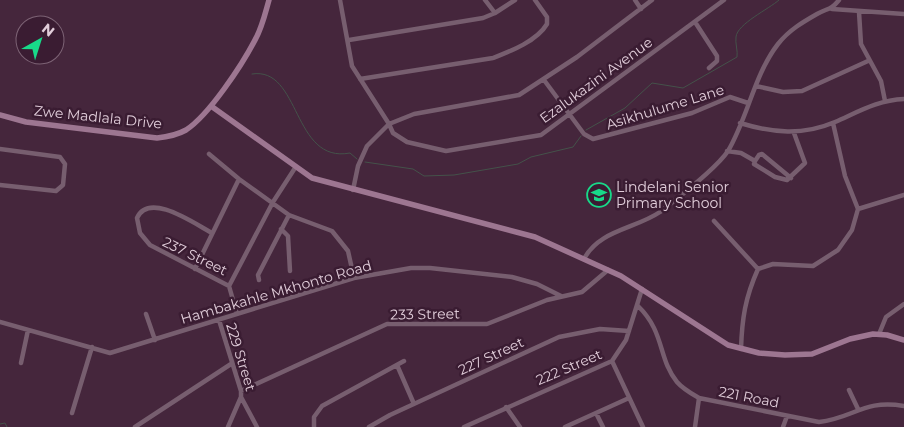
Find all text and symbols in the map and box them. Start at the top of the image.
north arrow [15,15,65,65]
text: N [38,19,58,40]
street label: Ezalukazini Avenue [536,33,656,127]
street label: Asikhulume Lane [604,81,726,133]
street label: Zwe Madlala Drive [33,101,163,133]
place label: Lindelani Senior Primary School [616,178,729,212]
school or university icon: Lindelani Senior Primary School [586,182,612,208]
street label: 237 Street [160,233,231,280]
street label: Hambakahle Mkhonto Road [178,256,374,328]
street label: 233 Street [390,304,460,324]
street label: 229 Street [222,321,260,394]
street label: 227 Street [455,333,527,379]
street label: 222 Street [533,345,605,389]
street label: 221 Road [717,382,781,412]

